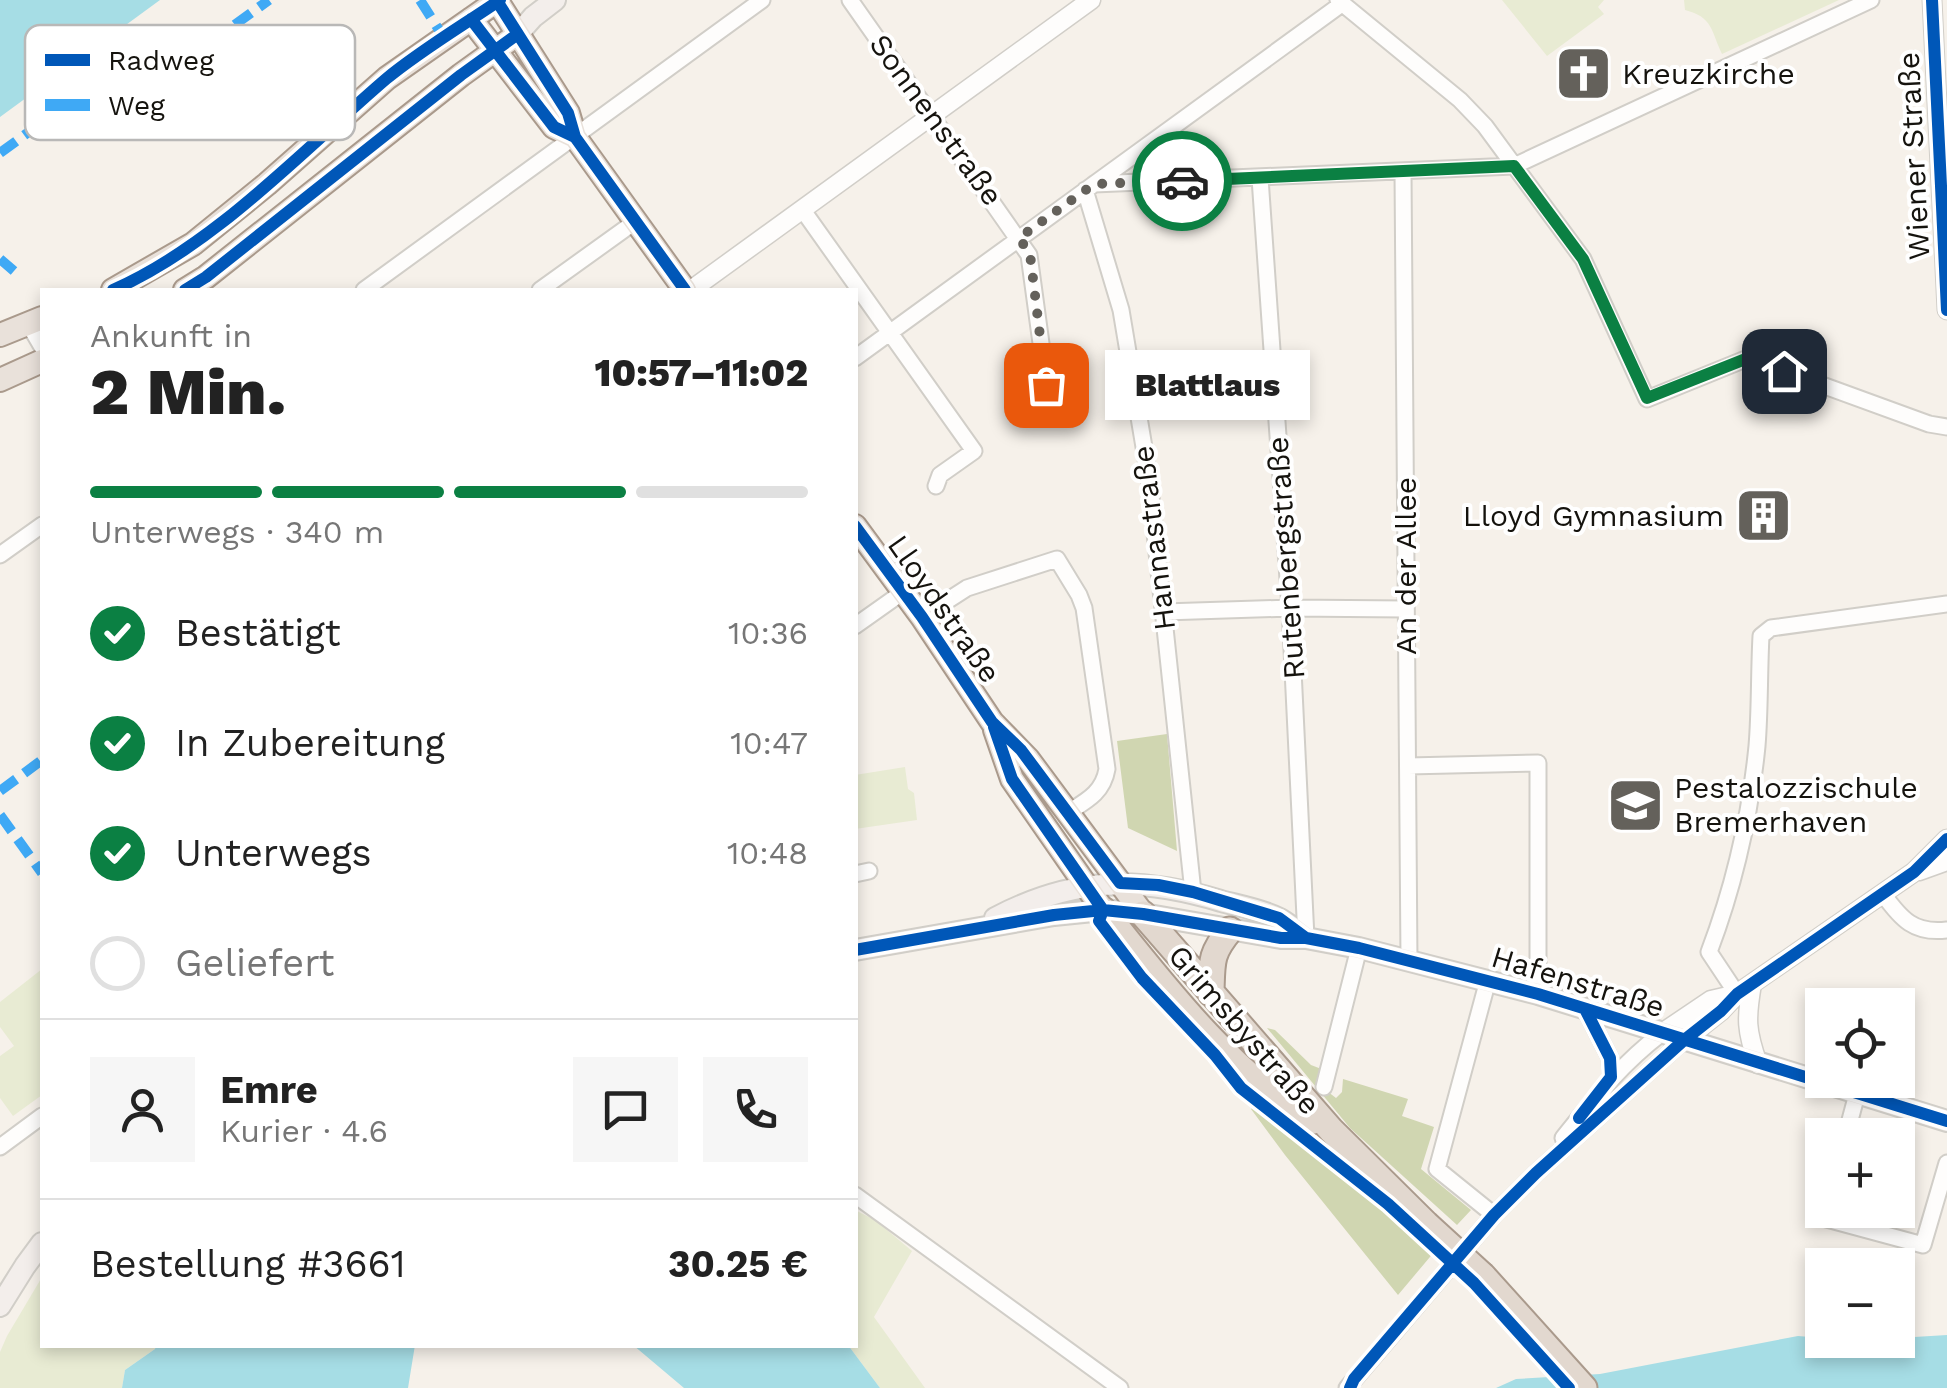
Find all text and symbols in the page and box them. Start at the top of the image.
legend [25,25,355,140]
street label: Sonnenstraße [863,27,1010,212]
text: Radweg [108,44,214,77]
church icon: Kreuzkirche [1553,44,1613,104]
street label: Wiener Straße [1891,51,1936,261]
place label: Kreuzkirche [1622,56,1795,91]
text: Weg [108,89,165,122]
courier [1132,131,1232,231]
icon: car [1155,154,1210,209]
text: Ankunft in [90,317,252,355]
pin [1742,329,1827,414]
pin [1004,343,1089,428]
icon: home [1757,344,1812,399]
callout: Blattlaus [1106,350,1311,420]
text: 10:57–11:02 [595,351,808,395]
text: 2 Min. [90,354,286,430]
icon: bag [1019,358,1074,413]
text: Blattlaus [1135,366,1280,404]
street label: Rutenbergstraße [1260,436,1311,681]
street label: Hannastraße [1125,444,1182,632]
street label: An der Allee [1388,477,1423,655]
building icon: Lloyd Gymnasium [1733,486,1793,546]
place label: Lloyd Gymnasium [1463,498,1724,533]
text: Unterwegs · 340 m [90,513,384,551]
street label: Lloydstraße [881,528,1008,689]
icon: check [90,606,145,661]
text: Bestätigt [175,611,341,655]
text: 10:36 [728,614,808,652]
icon: check [90,716,145,771]
text: In Zubereitung [175,721,445,765]
text: 10:47 [730,724,808,762]
place label: Pestalozzischule Bremerhaven [1674,770,1918,839]
school or university icon: Pestalozzischule Bremerhaven [1605,775,1665,835]
icon: check [90,826,145,881]
text: Unterwegs [175,831,372,875]
text: 10:48 [727,834,808,872]
street label: Grimsbystraße [1161,938,1327,1121]
street label: Hafenstraße [1487,939,1669,1024]
text: Geliefert [175,941,335,985]
map controls [1805,988,1915,1358]
button: locate [1805,988,1915,1098]
button: person [90,1057,195,1162]
button: chat [573,1057,678,1162]
button: phone [703,1057,808,1162]
text: Emre [220,1068,318,1112]
text: Kurier · 4.6 [220,1112,388,1150]
button: + [1805,1118,1915,1228]
text: Bestellung #3661 [90,1242,405,1286]
text: 30.25 € [668,1242,808,1286]
button: − [1805,1248,1915,1358]

